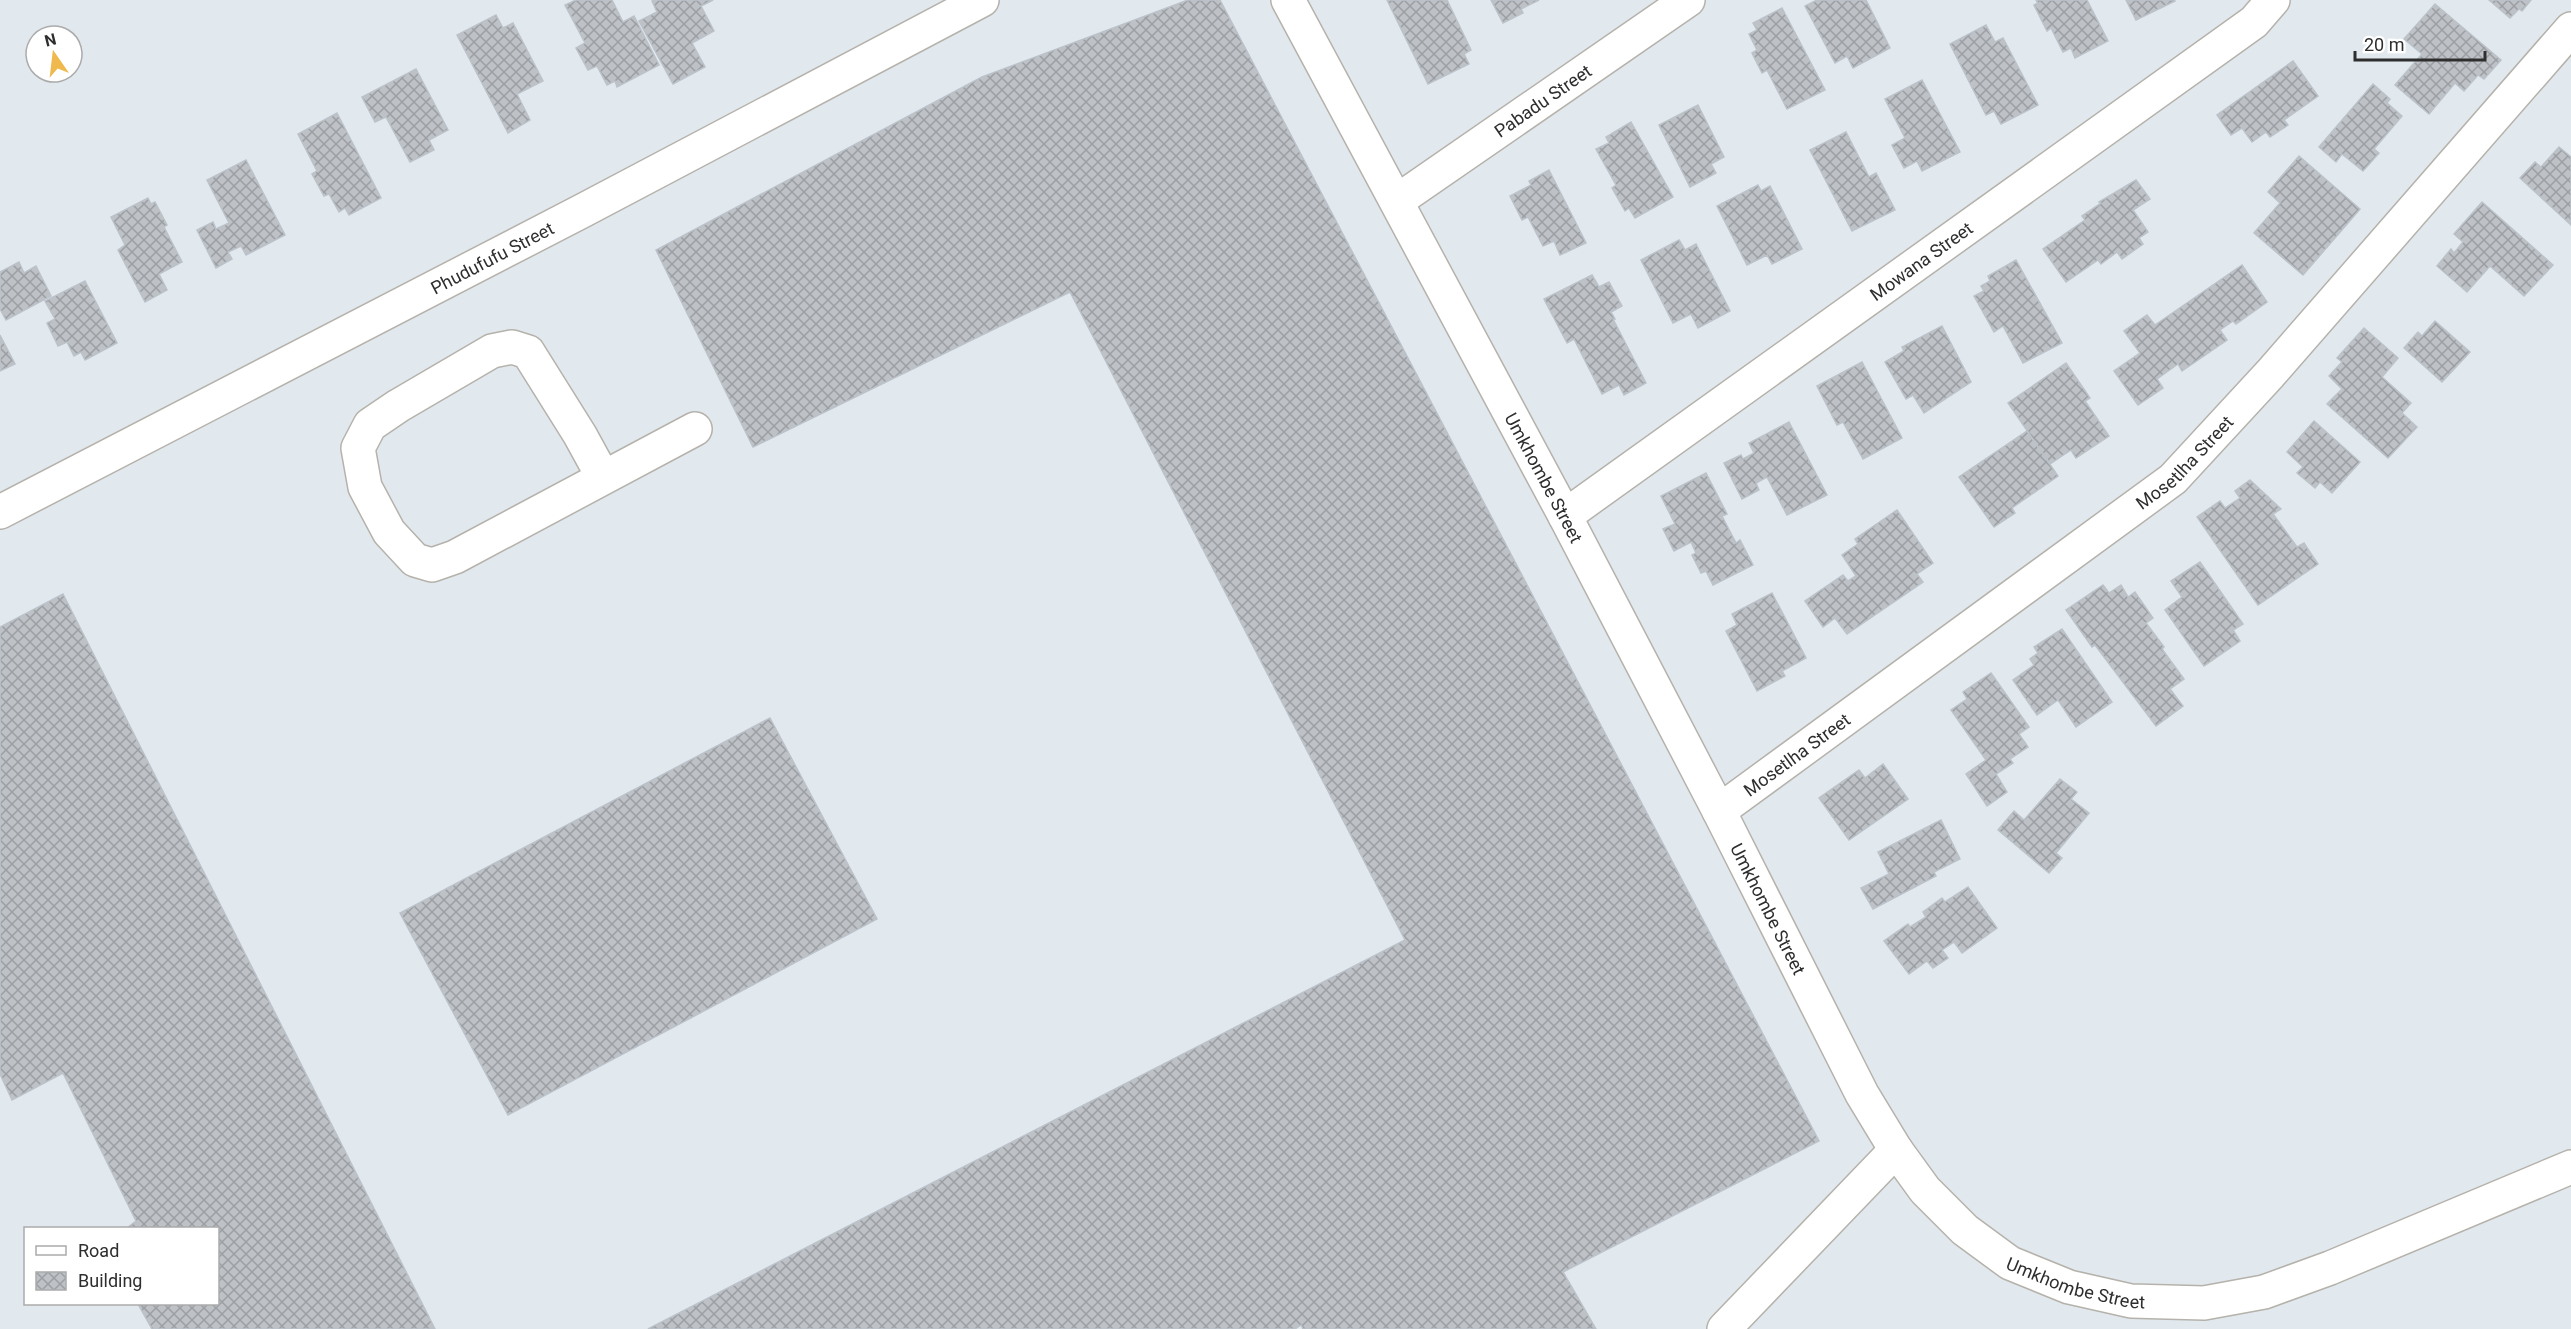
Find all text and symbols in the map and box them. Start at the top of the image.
north arrow [24,24,84,84]
scale bar [2355,24,2486,62]
text: N [43,29,58,51]
text: 20 m [2364,34,2404,55]
street label: Pabadu Street [1490,60,1595,141]
street label: Phudufufu Street [427,217,557,298]
street label: Mowana Street [1866,217,1976,305]
street label: Umkhombe Street [1501,409,1588,546]
street label: Mosetlha Street [2131,411,2237,513]
street label: Mosetlha Street [1739,708,1854,800]
street label: Umkhombe Street [1727,840,1810,978]
legend [24,1227,219,1305]
text: Road [78,1240,119,1261]
street label: Umkhombe Street [2003,1252,2145,1312]
text: Building [78,1270,142,1291]

